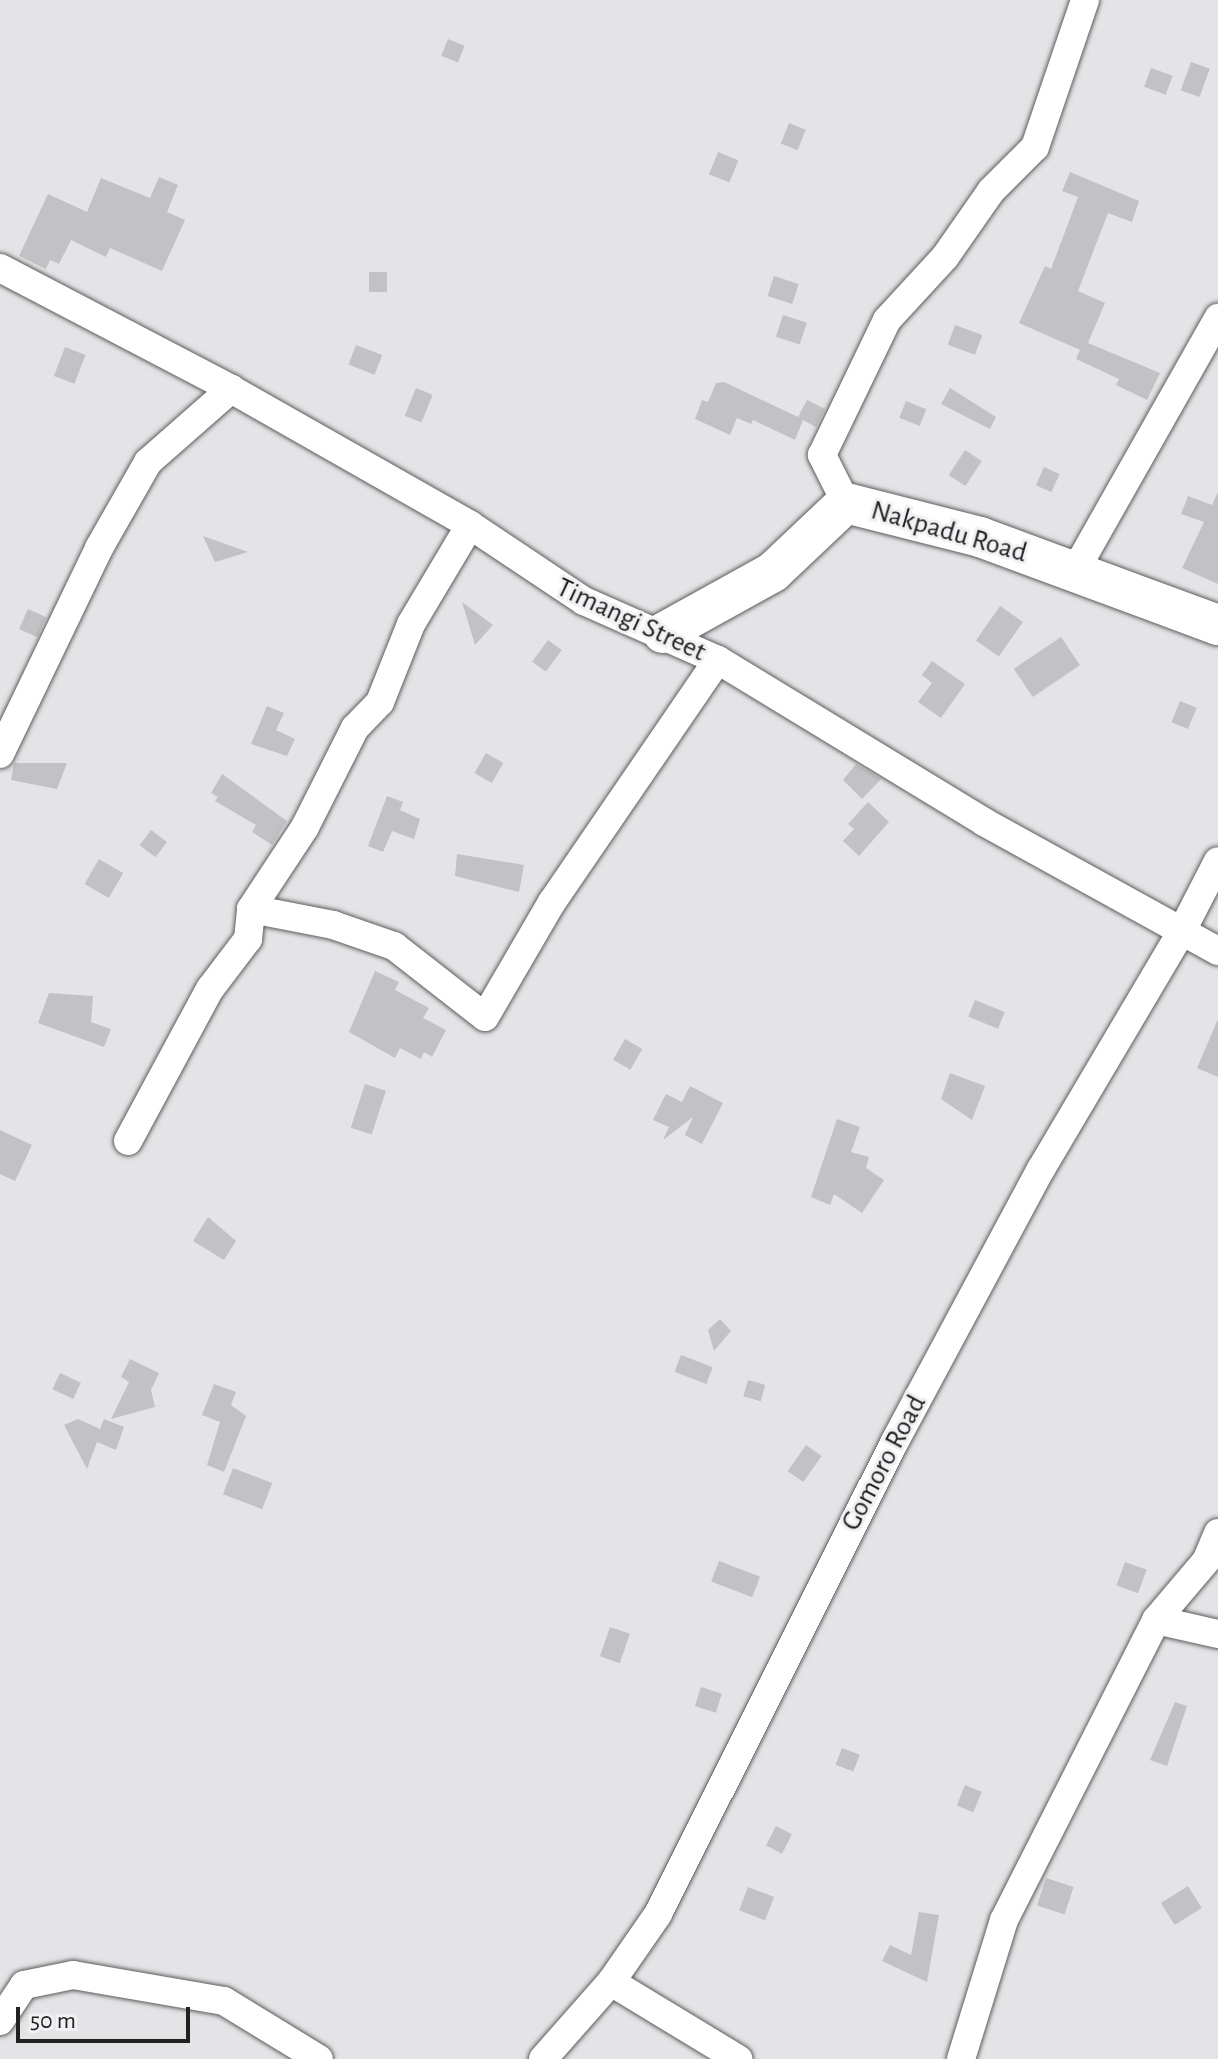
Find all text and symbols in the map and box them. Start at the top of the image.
street label: Nakpadu Road [867,494,1031,570]
street label: Timangi Street [551,571,711,669]
street label: Gomoro Road [834,1389,934,1537]
scale bar [20,1991,194,2041]
text: 50 m [30,2009,76,2033]

